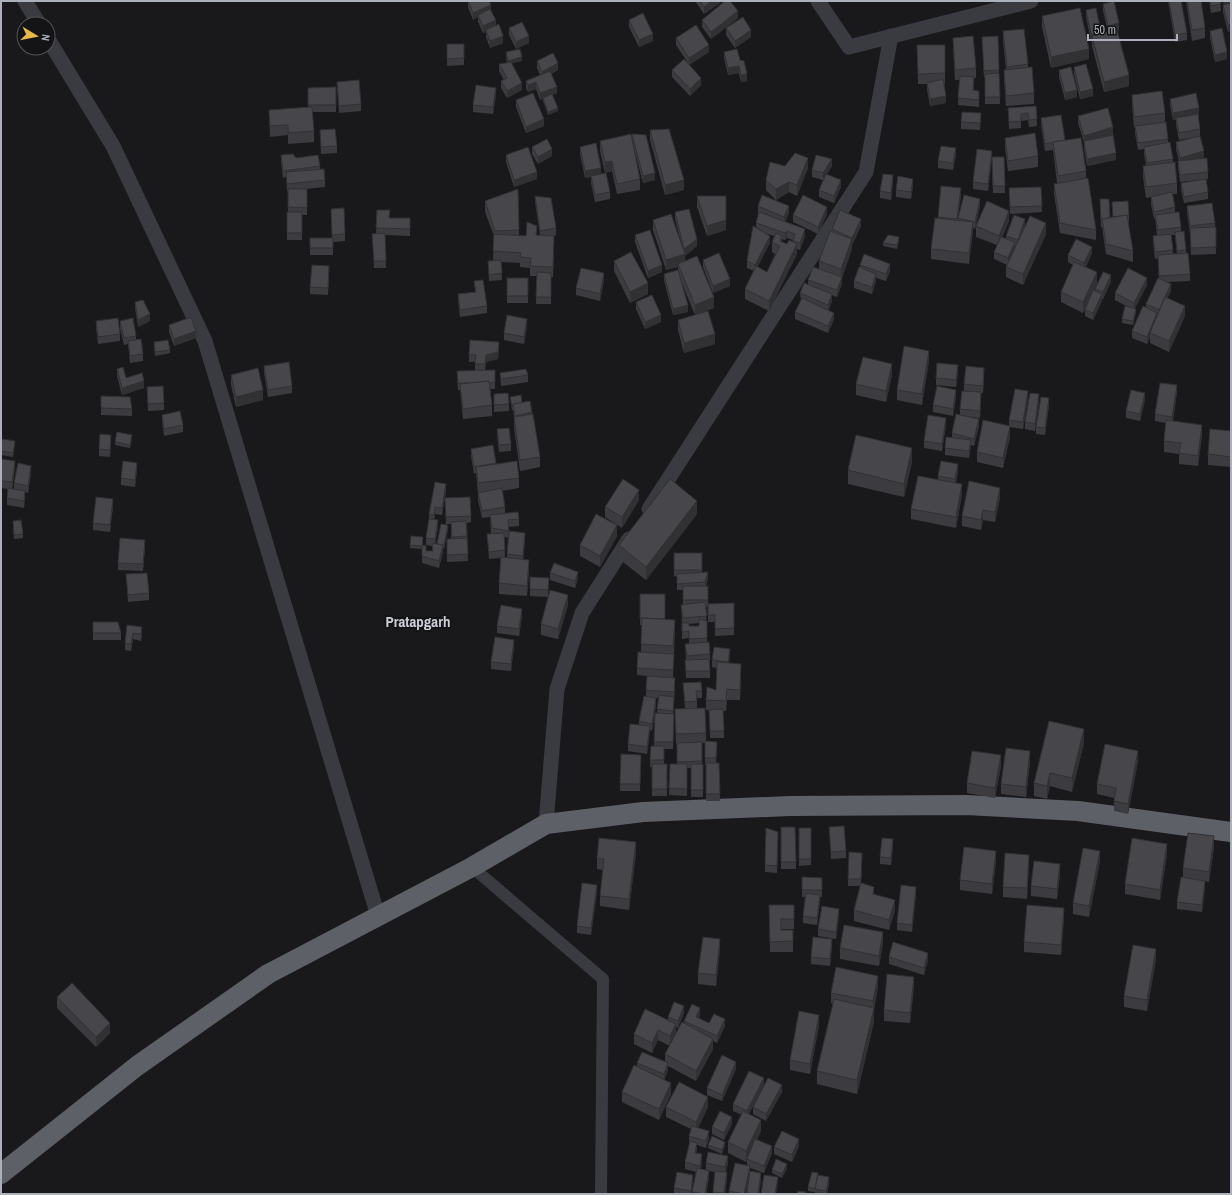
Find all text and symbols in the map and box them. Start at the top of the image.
north arrow [16,16,56,56]
scale bar [1088,16,1177,42]
text: 50 m [1094,22,1116,38]
text: N [38,33,53,42]
district label: Pratapgarh [386,611,450,632]

